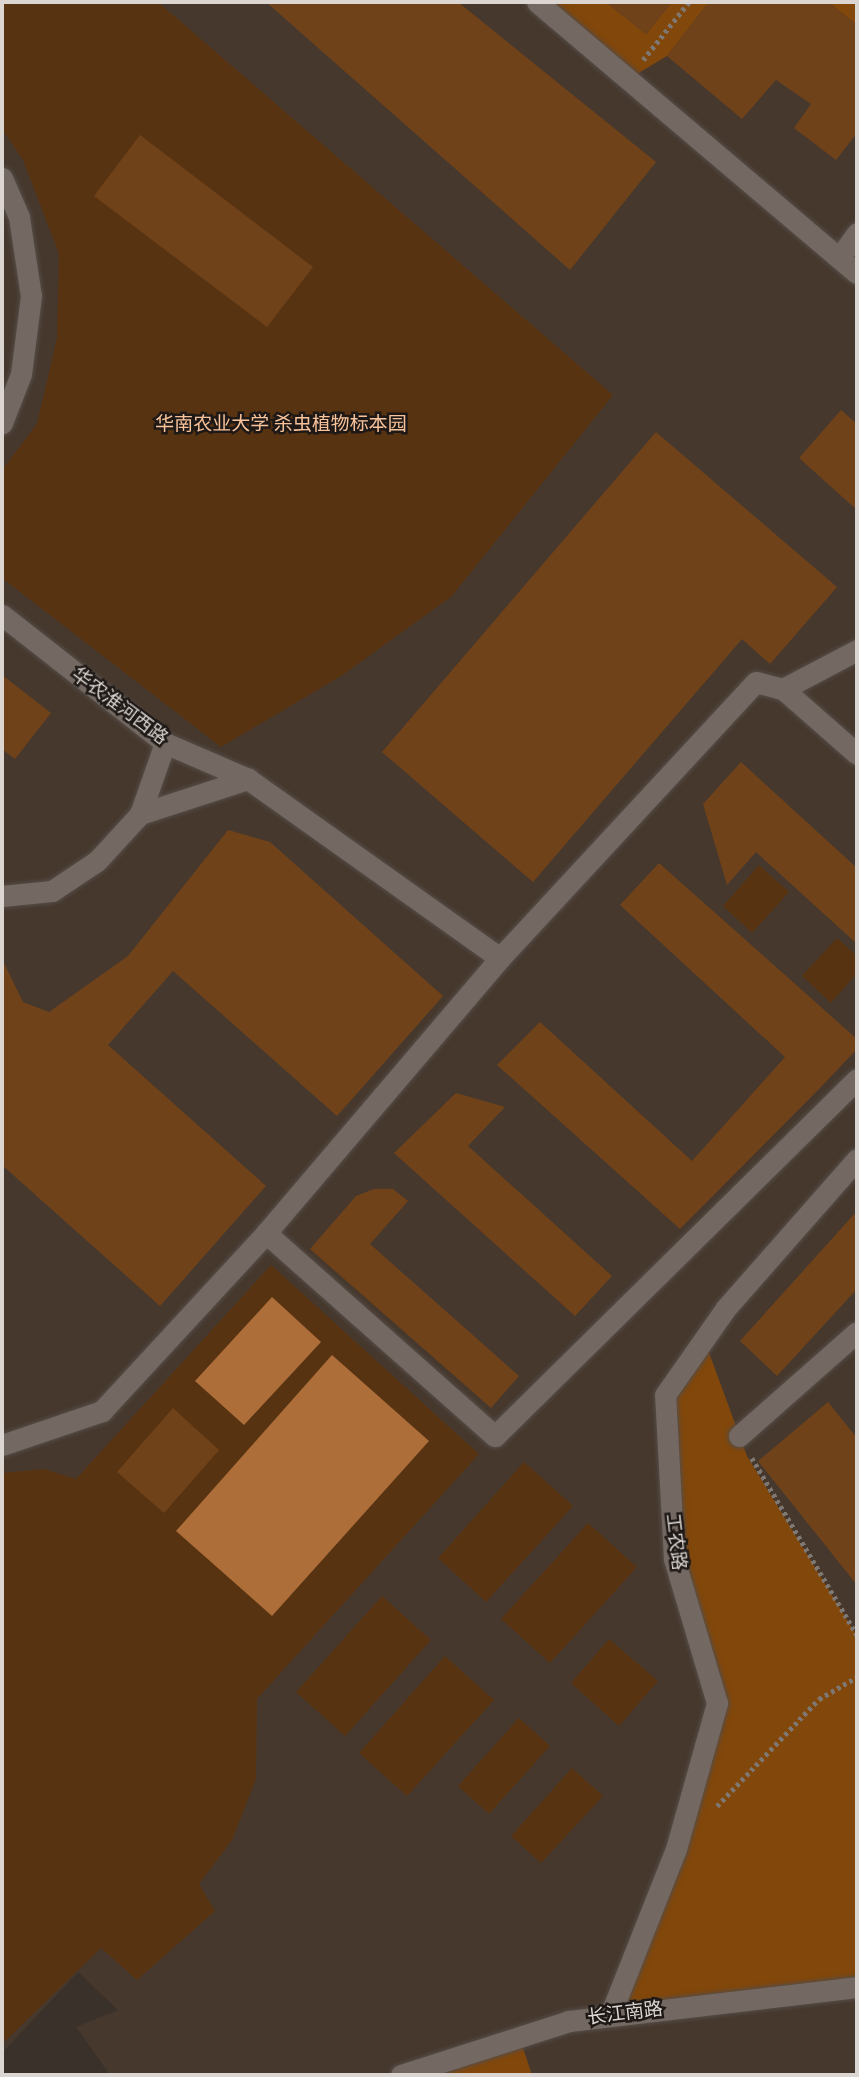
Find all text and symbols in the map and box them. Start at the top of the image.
park label: 华南农业大学 杀虫植物标本园 [155,413,407,435]
street label: 华农淮河西路 [68,663,172,749]
street label: 工农路 [661,1512,691,1572]
street label: 长江南路 [586,1997,664,2029]

